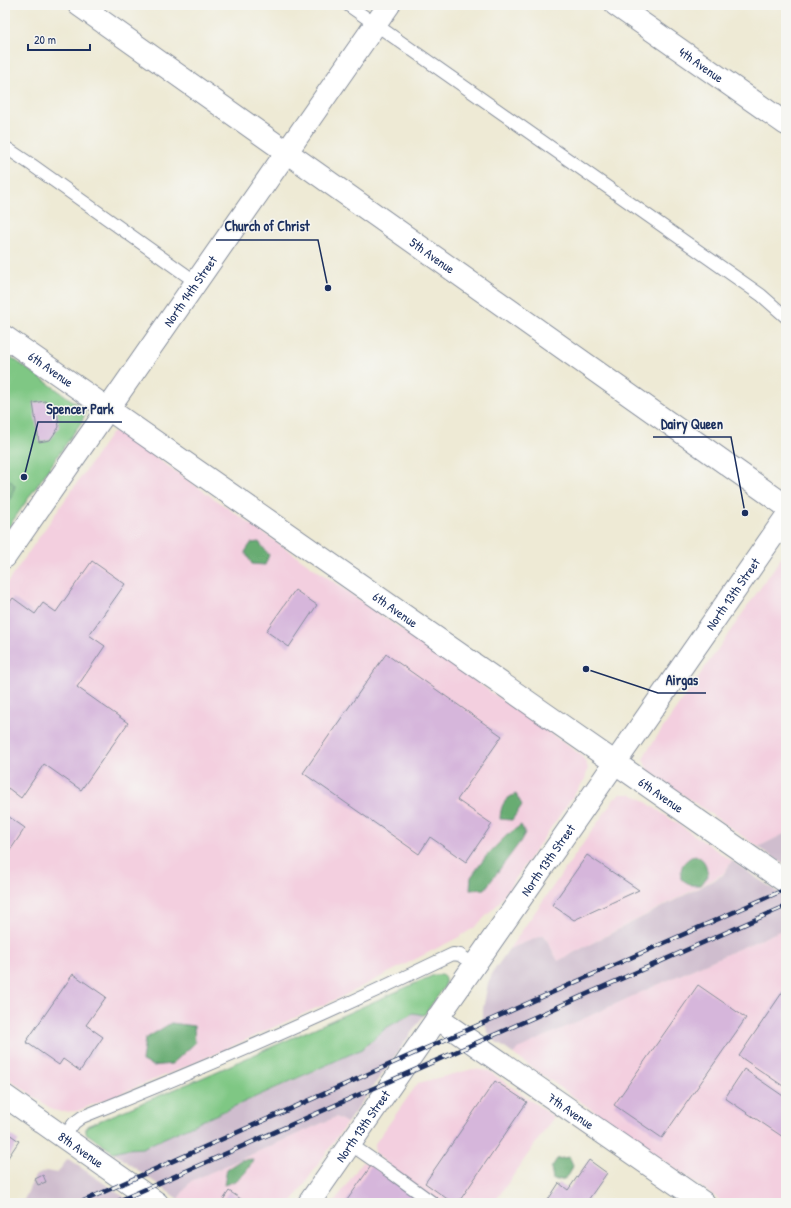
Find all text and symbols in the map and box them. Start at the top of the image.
scale bar [28,26,90,52]
text: 20 m [34,31,56,48]
street label: 4th Avenue [675,43,727,87]
callout: Church of Christ [216,214,318,240]
text: Church of Christ [224,216,311,235]
street label: 5th Avenue [406,233,458,278]
street label: North 14th Street [159,251,221,330]
street label: 6th Avenue [25,347,77,391]
callout: Spencer Park [38,396,122,422]
text: Spencer Park [46,399,114,420]
callout: Dairy Queen [653,411,731,437]
text: Dairy Queen [661,414,723,435]
street label: North 13th Street [701,554,764,633]
street label: 6th Avenue [369,587,421,631]
callout: Airgas [658,667,706,693]
text: Airgas [666,670,699,691]
street label: 6th Avenue [635,773,687,817]
street label: North 13th Street [516,820,579,899]
street label: North 13th Street [331,1086,394,1165]
street label: 7th Avenue [544,1089,598,1133]
street label: 8th Avenue [55,1127,107,1172]

